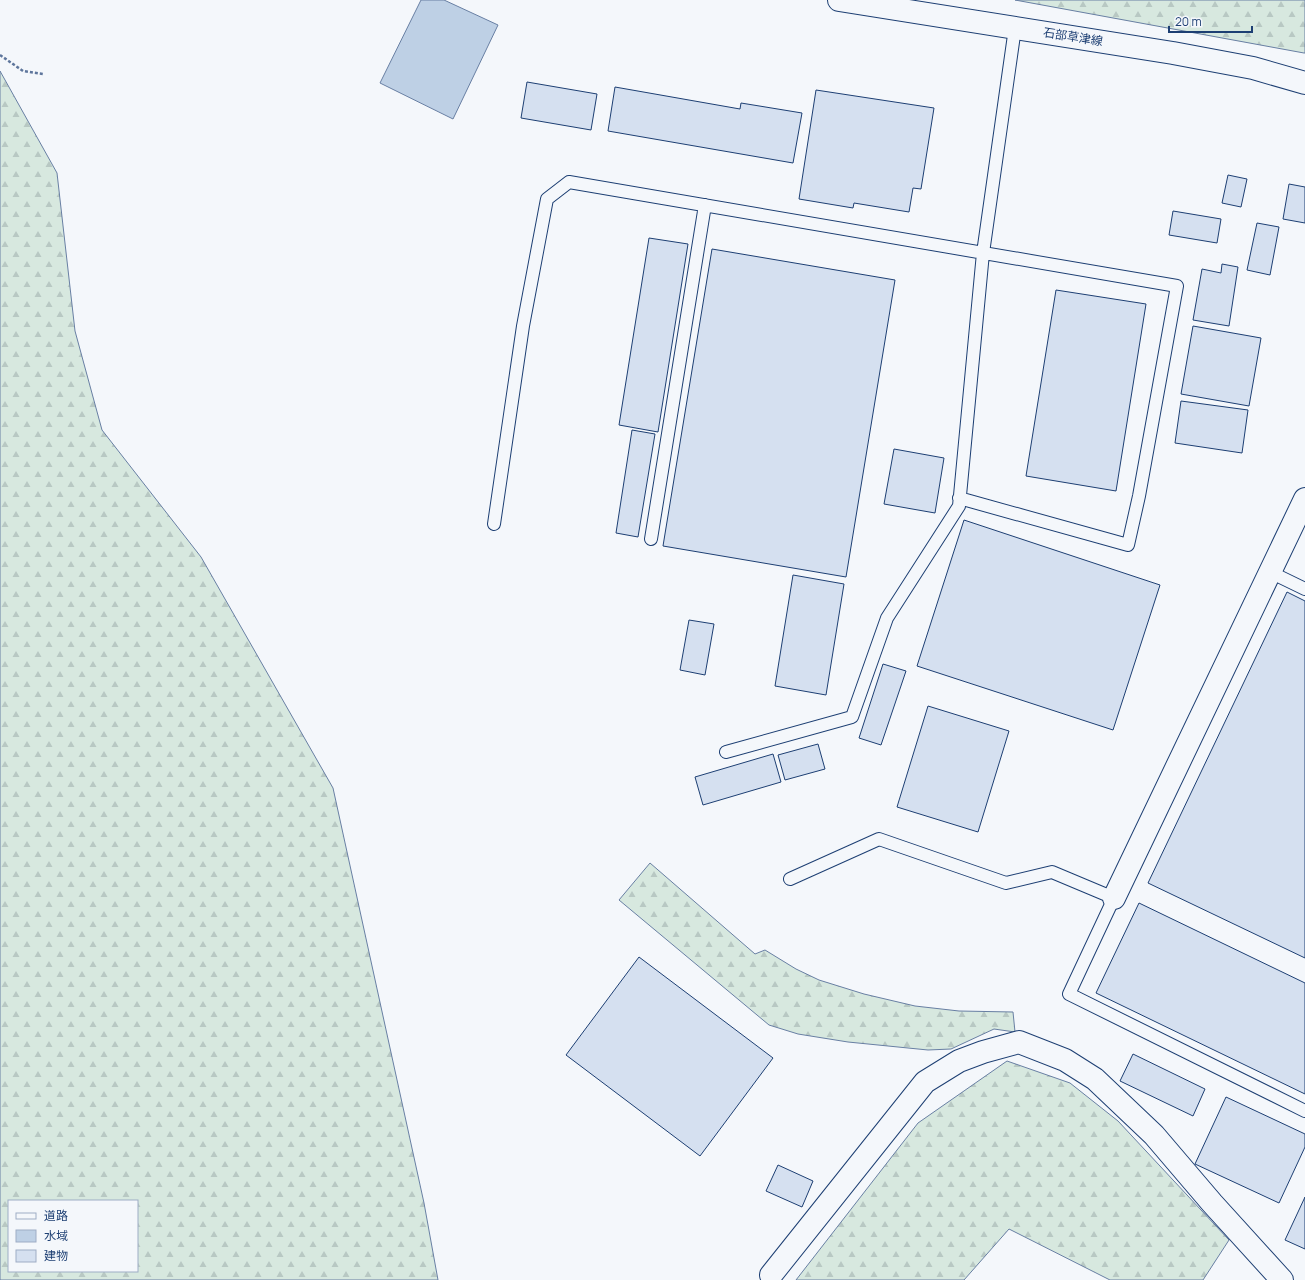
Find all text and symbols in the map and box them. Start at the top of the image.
scale bar [1169,8,1252,34]
text: 20 m [1175,13,1202,30]
street label: 石部草津線 [1042,23,1104,50]
legend [8,1200,138,1272]
text: 道路 [44,1207,68,1224]
text: 水域 [44,1227,68,1244]
text: 建物 [44,1247,68,1264]

